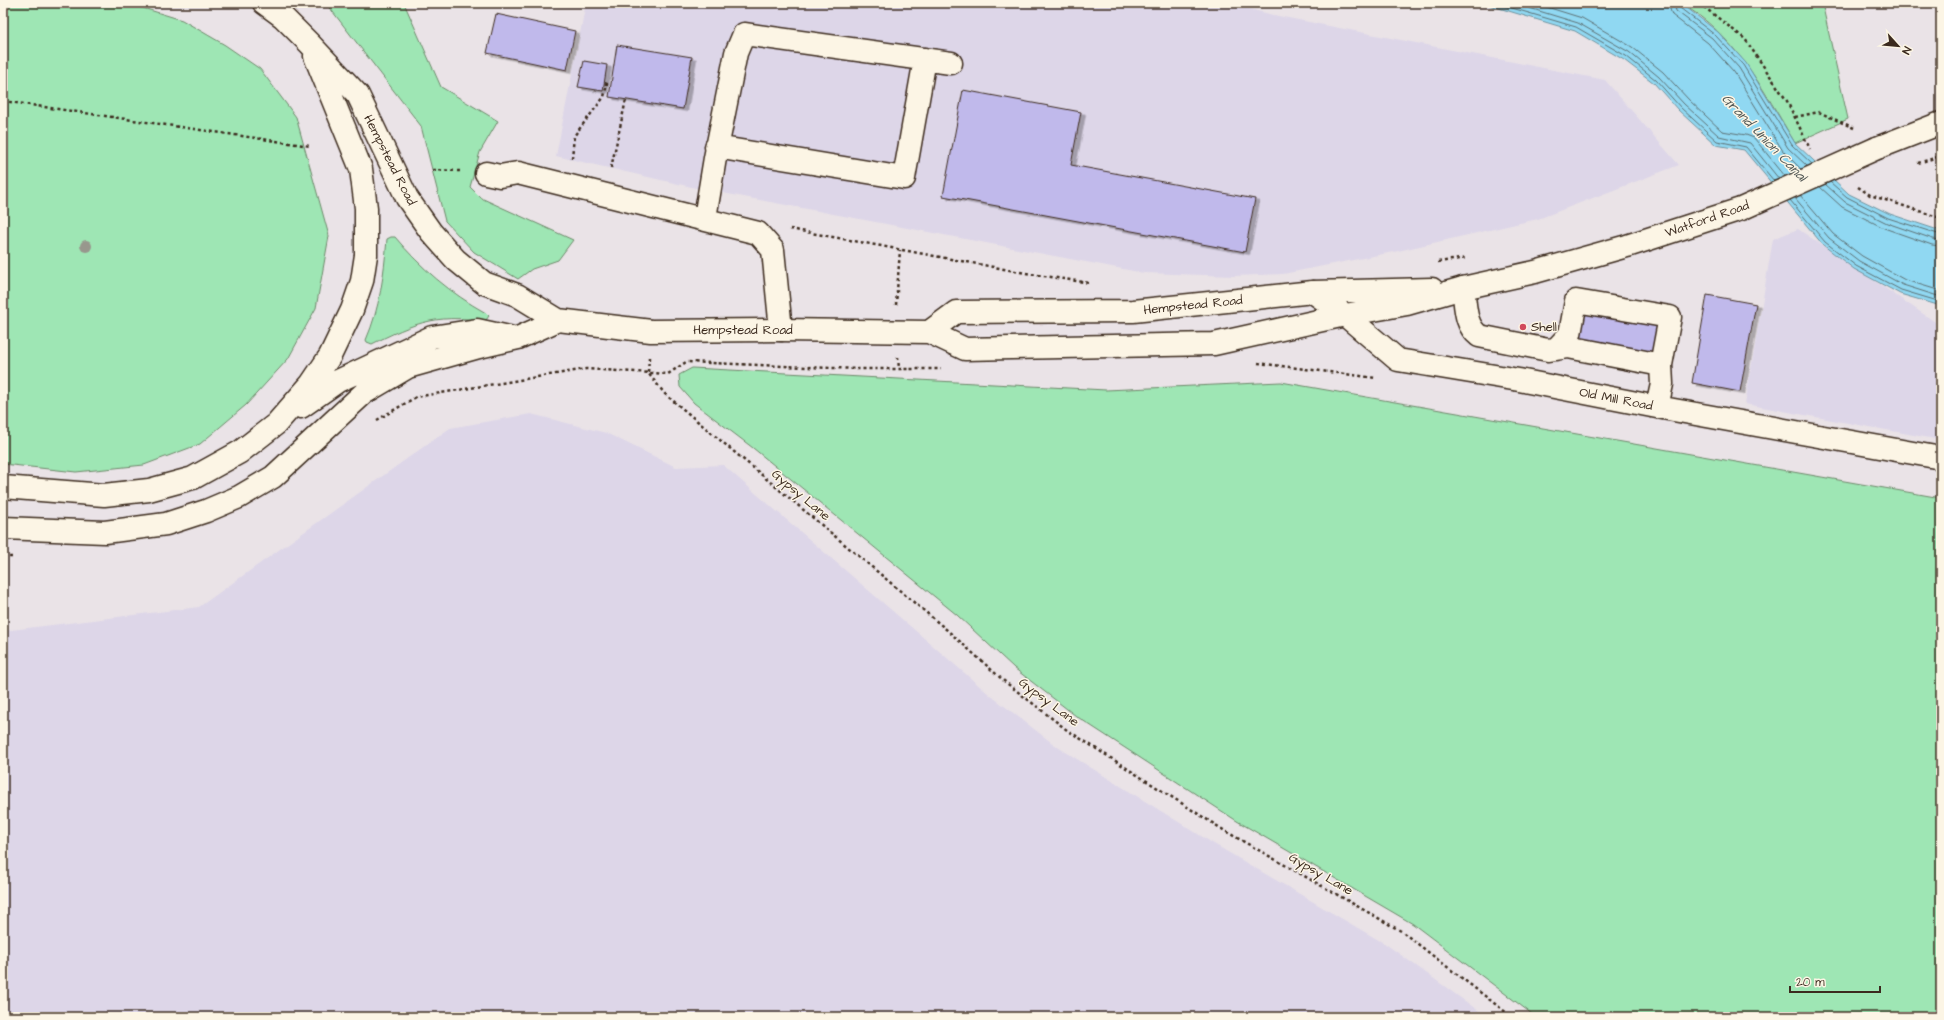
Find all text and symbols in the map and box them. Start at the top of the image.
north arrow [1878,26,1918,66]
text: N [1898,44,1915,57]
water label: Grand Union Canal [1717,90,1812,188]
street label: Hempstead Road [359,112,421,209]
street label: Watford Road [1662,196,1752,242]
street label: Hempstead Road [1143,291,1244,319]
place label: Shell [1531,318,1557,336]
street label: Hempstead Road [693,321,793,339]
marker: Shell [1518,322,1528,332]
street label: Old Mill Road [1578,383,1655,415]
street label: Gypsy Lane [767,465,834,526]
street label: Gypsy Lane [1014,673,1083,731]
street label: Gypsy Lane [1285,848,1356,901]
scale bar [1790,968,1880,994]
text: 20 m [1796,974,1825,991]

